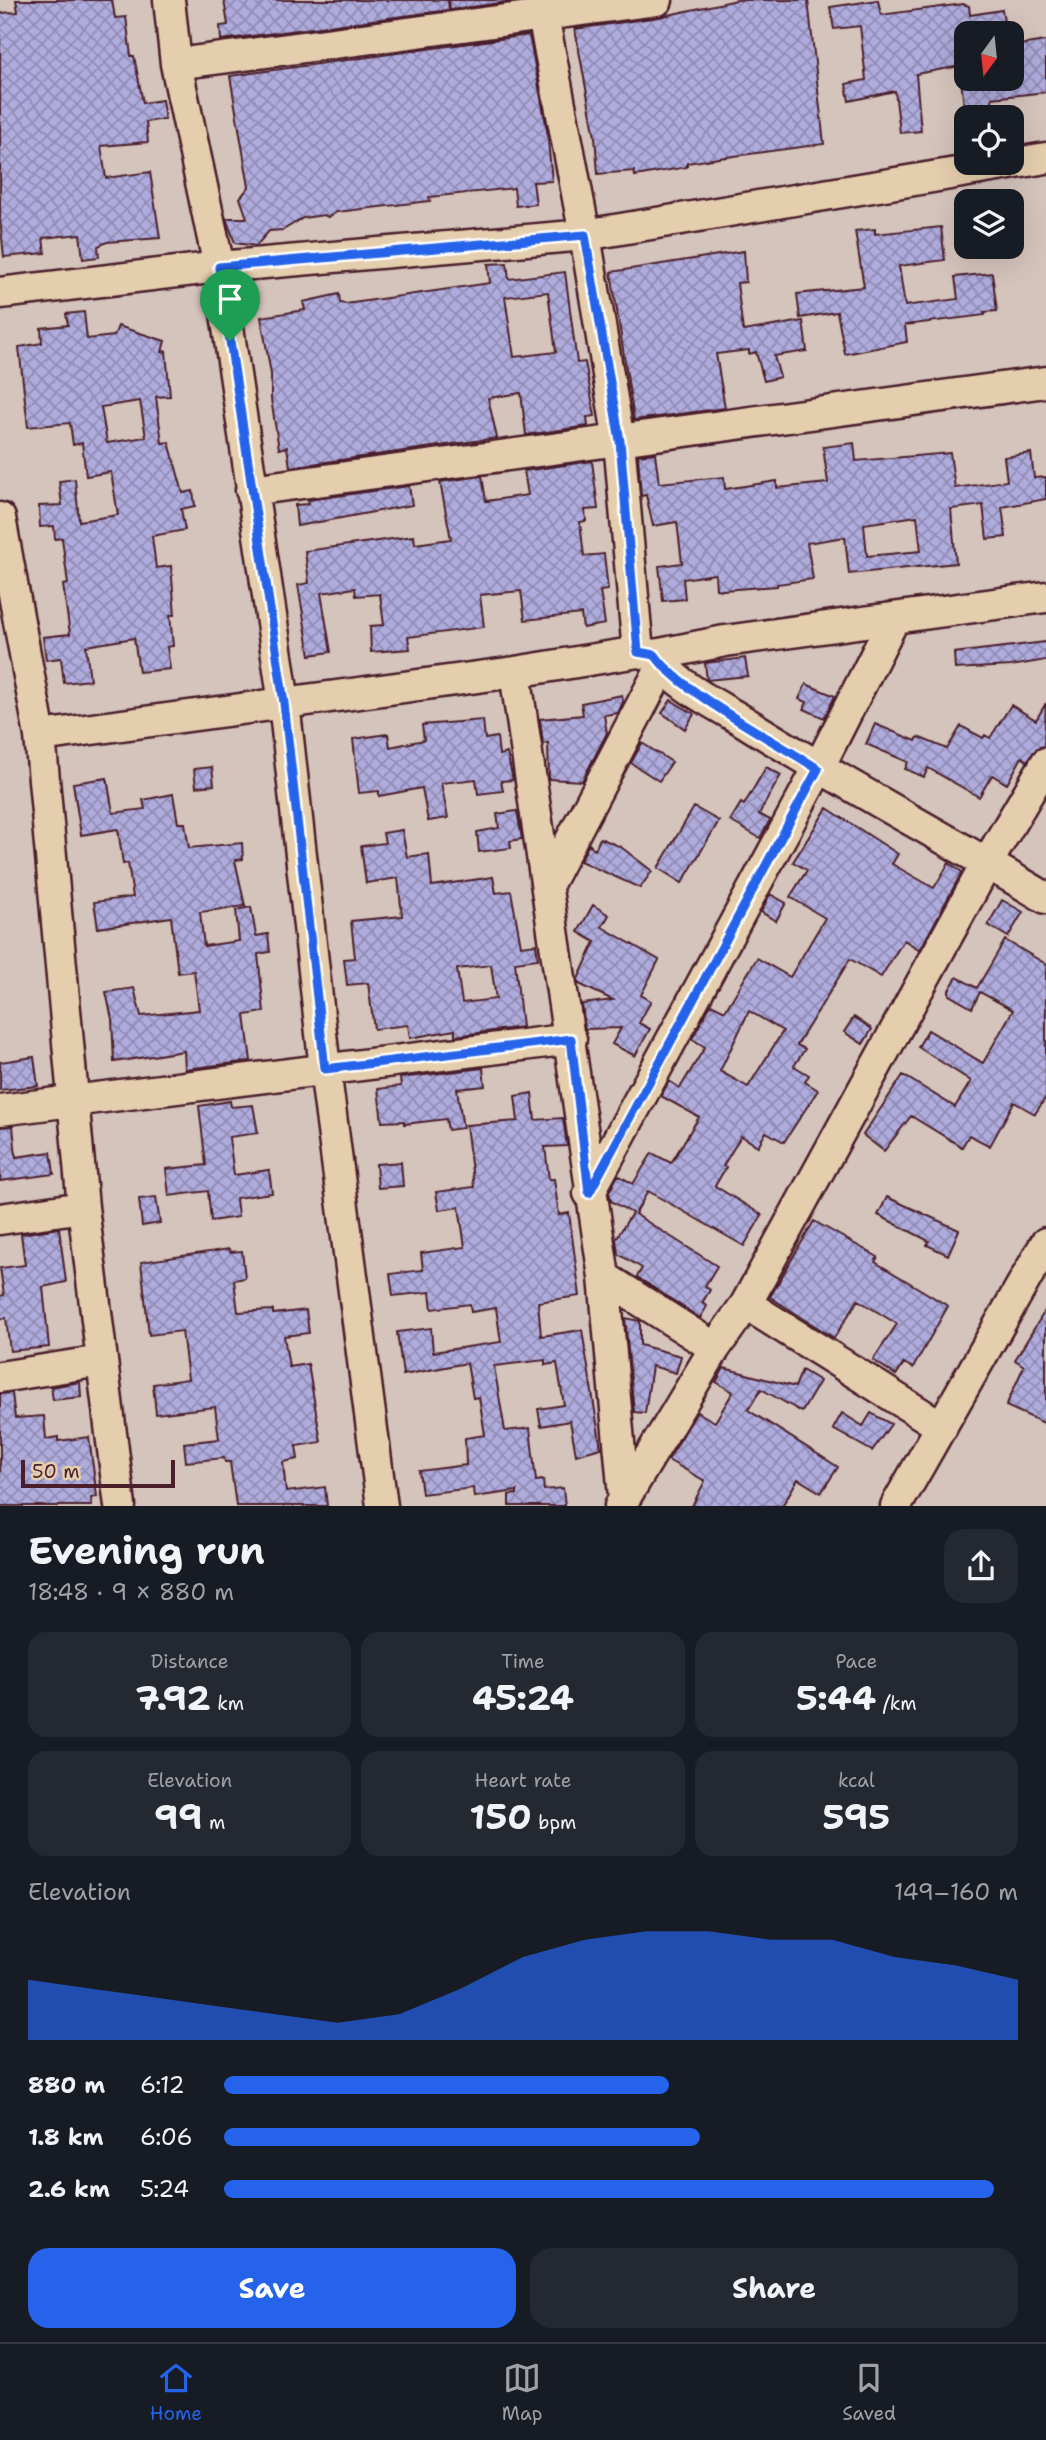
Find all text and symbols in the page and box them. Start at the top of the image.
north arrow [954,21,1024,91]
map controls [954,21,1024,259]
button: locate [954,105,1024,175]
button: layers [954,189,1024,259]
pin [200,269,260,341]
icon: arrive [211,280,249,318]
scale bar [21,1456,175,1488]
text: 50 m [32,1459,80,1484]
text: Evening run [28,1525,265,1576]
button: share [944,1529,1018,1603]
text: 18:48 · 9 × 880 m [28,1577,234,1607]
text: Distance [151,1649,229,1674]
text: Time [501,1649,545,1674]
text: Pace [835,1649,877,1674]
text: 7.92 [135,1674,211,1721]
text: 45:24 [472,1674,574,1721]
text: 5:44 [796,1674,876,1721]
text: km [211,1691,244,1716]
text: /km [876,1691,917,1716]
text: Elevation [147,1768,232,1793]
text: Heart rate [475,1768,571,1793]
text: kcal [838,1768,875,1793]
text: 99 [154,1793,203,1840]
text: 150 [470,1793,532,1840]
text: 595 [823,1793,890,1840]
text: m [203,1810,225,1835]
text: bpm [532,1810,576,1835]
text: Elevation [28,1877,131,1907]
text: 149–160 m [894,1877,1018,1907]
text: 880 m [28,2070,105,2100]
text: 6:12 [140,2070,185,2100]
text: 1.8 km [28,2122,103,2152]
text: 6:06 [140,2122,193,2152]
text: 2.6 km [28,2174,110,2204]
text: 5:24 [140,2174,189,2204]
button: Save [28,2248,516,2328]
button: Share [530,2248,1018,2328]
tab: Home [150,2359,202,2426]
tab: Map [502,2359,542,2426]
tab: Saved [842,2359,896,2426]

